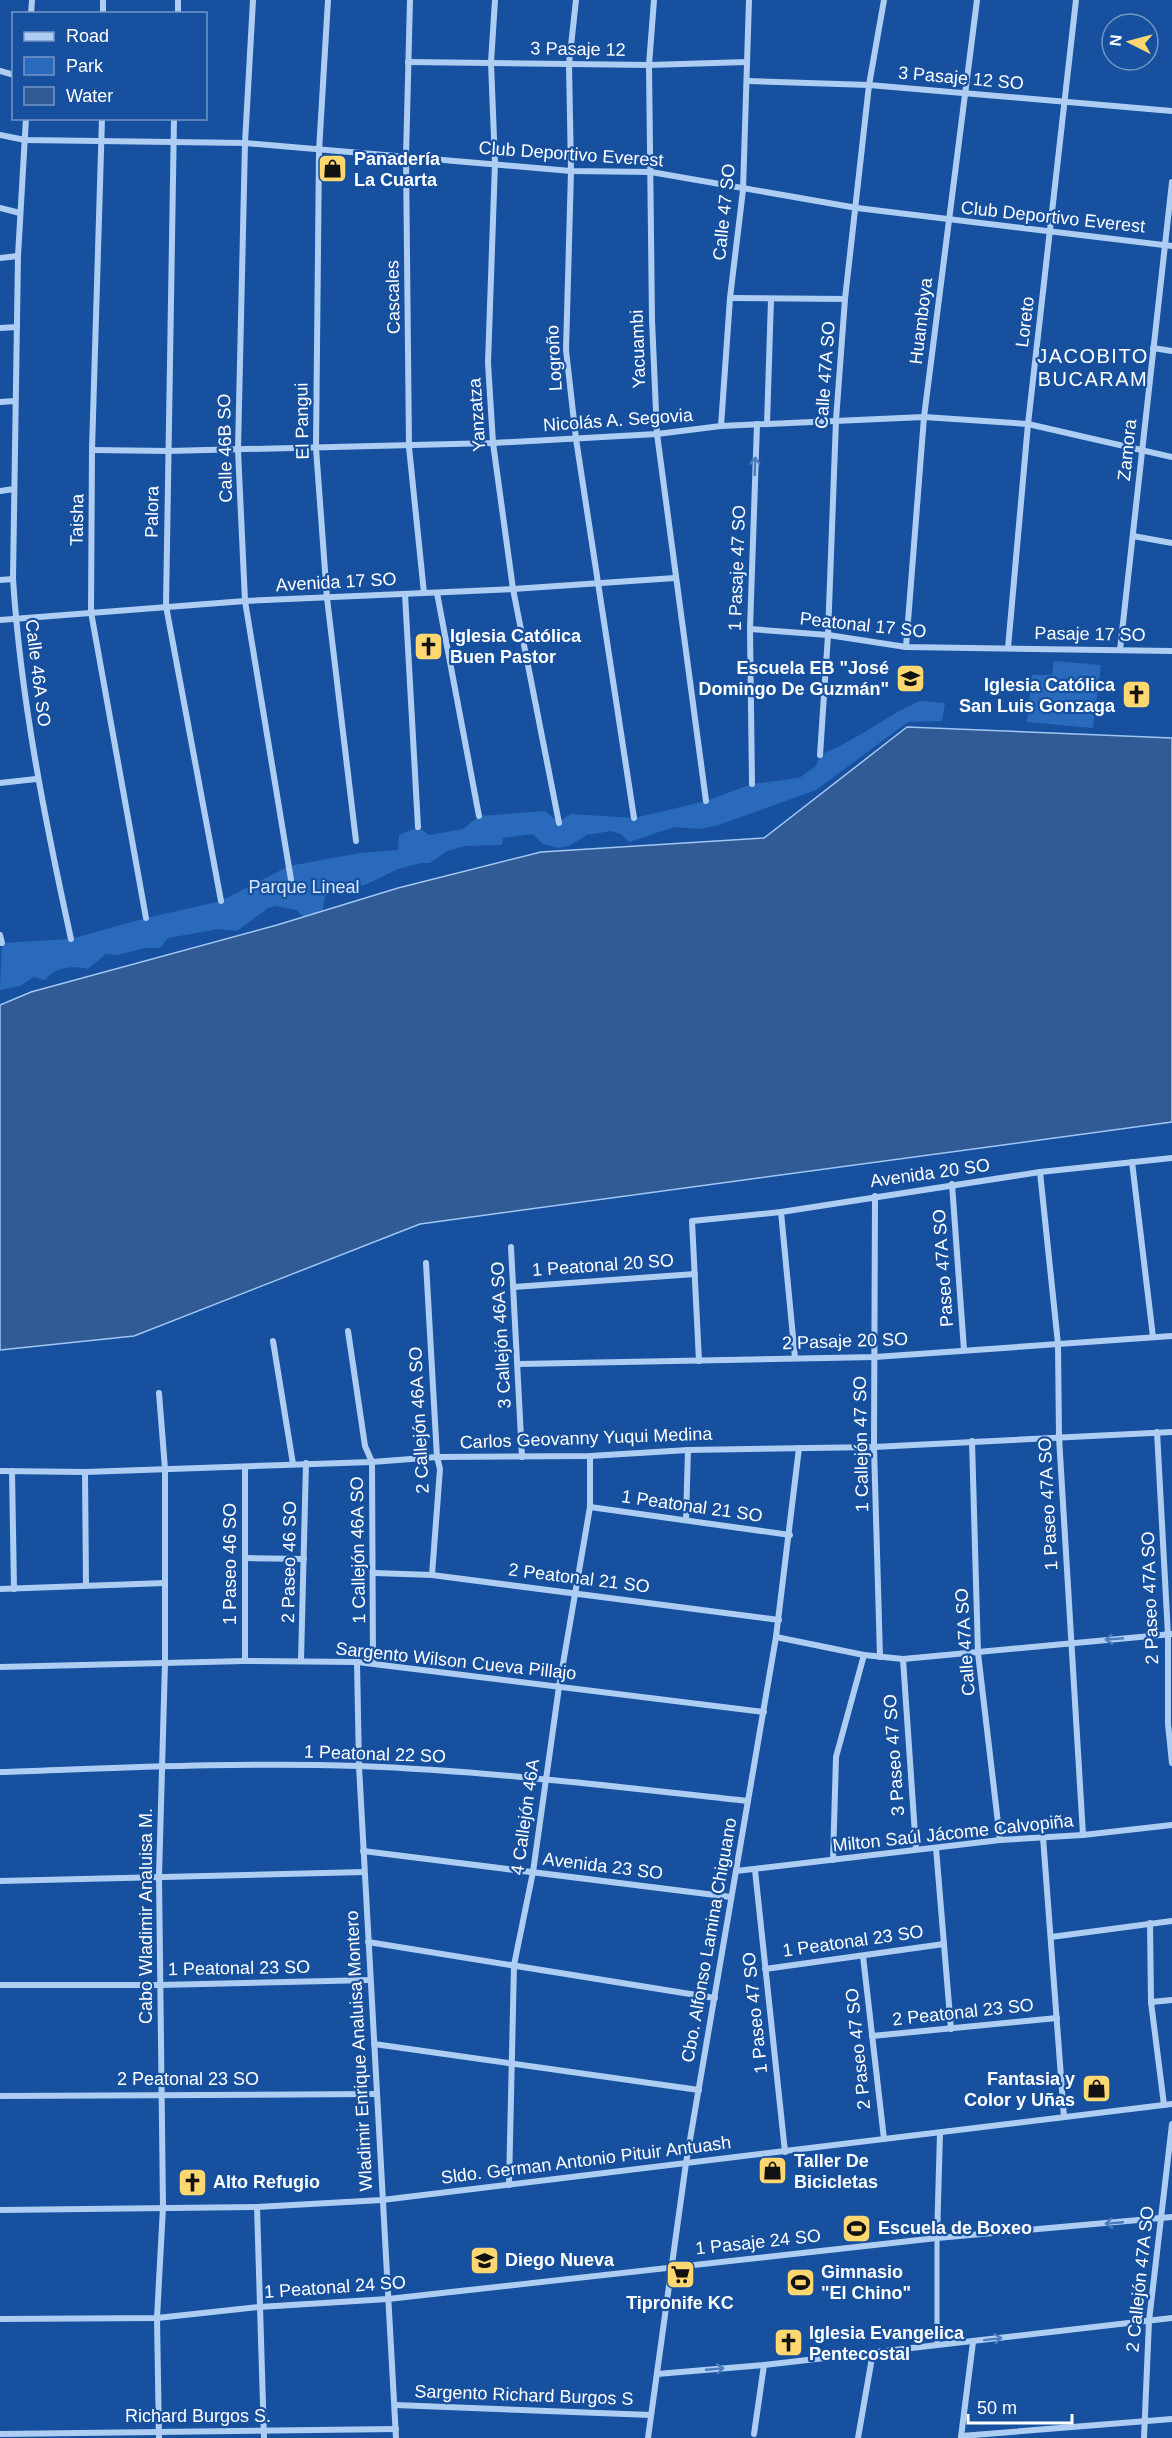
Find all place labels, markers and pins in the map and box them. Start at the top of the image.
place label: Panadería La Cuarta [354,149,441,190]
shop icon: Panadería La Cuarta [317,153,349,185]
place label: Iglesia Católica Buen Pastor [450,626,582,667]
church icon: Iglesia Católica Buen Pastor [413,630,445,662]
place label: Escuela EB "José Domingo De Guzmán" [698,658,889,699]
school or university icon: Escuela EB "José Domingo De Guzmán" [894,662,926,694]
place label: Iglesia Católica San Luis Gonzaga [959,675,1116,716]
church icon: Iglesia Católica San Luis Gonzaga [1120,679,1152,711]
place label: Fantasia y Color y Uñas [964,2069,1075,2110]
shop icon: Fantasia y Color y Uñas [1080,2073,1112,2105]
place label: Taller De Bicicletas [794,2151,878,2192]
shop icon: Taller De Bicicletas [757,2155,789,2187]
church icon: Alto Refugio [176,2166,208,2198]
place label: Alto Refugio [213,2172,320,2192]
sports icon: Escuela de Boxeo [841,2212,873,2244]
place label: Escuela de Boxeo [878,2218,1032,2238]
school or university icon: Diego Nueva [468,2244,500,2276]
place label: Diego Nueva [505,2250,615,2270]
supermarket icon: Tipronife KC [664,2258,696,2290]
place label: Gimnasio "El Chino" [821,2262,911,2303]
sports icon: Gimnasio "El Chino" [784,2266,816,2298]
place label: Tipronife KC [626,2293,734,2313]
place label: Iglesia Evangelica Pentecostal [809,2323,965,2364]
church icon: Iglesia Evangelica Pentecostal [772,2327,804,2359]

